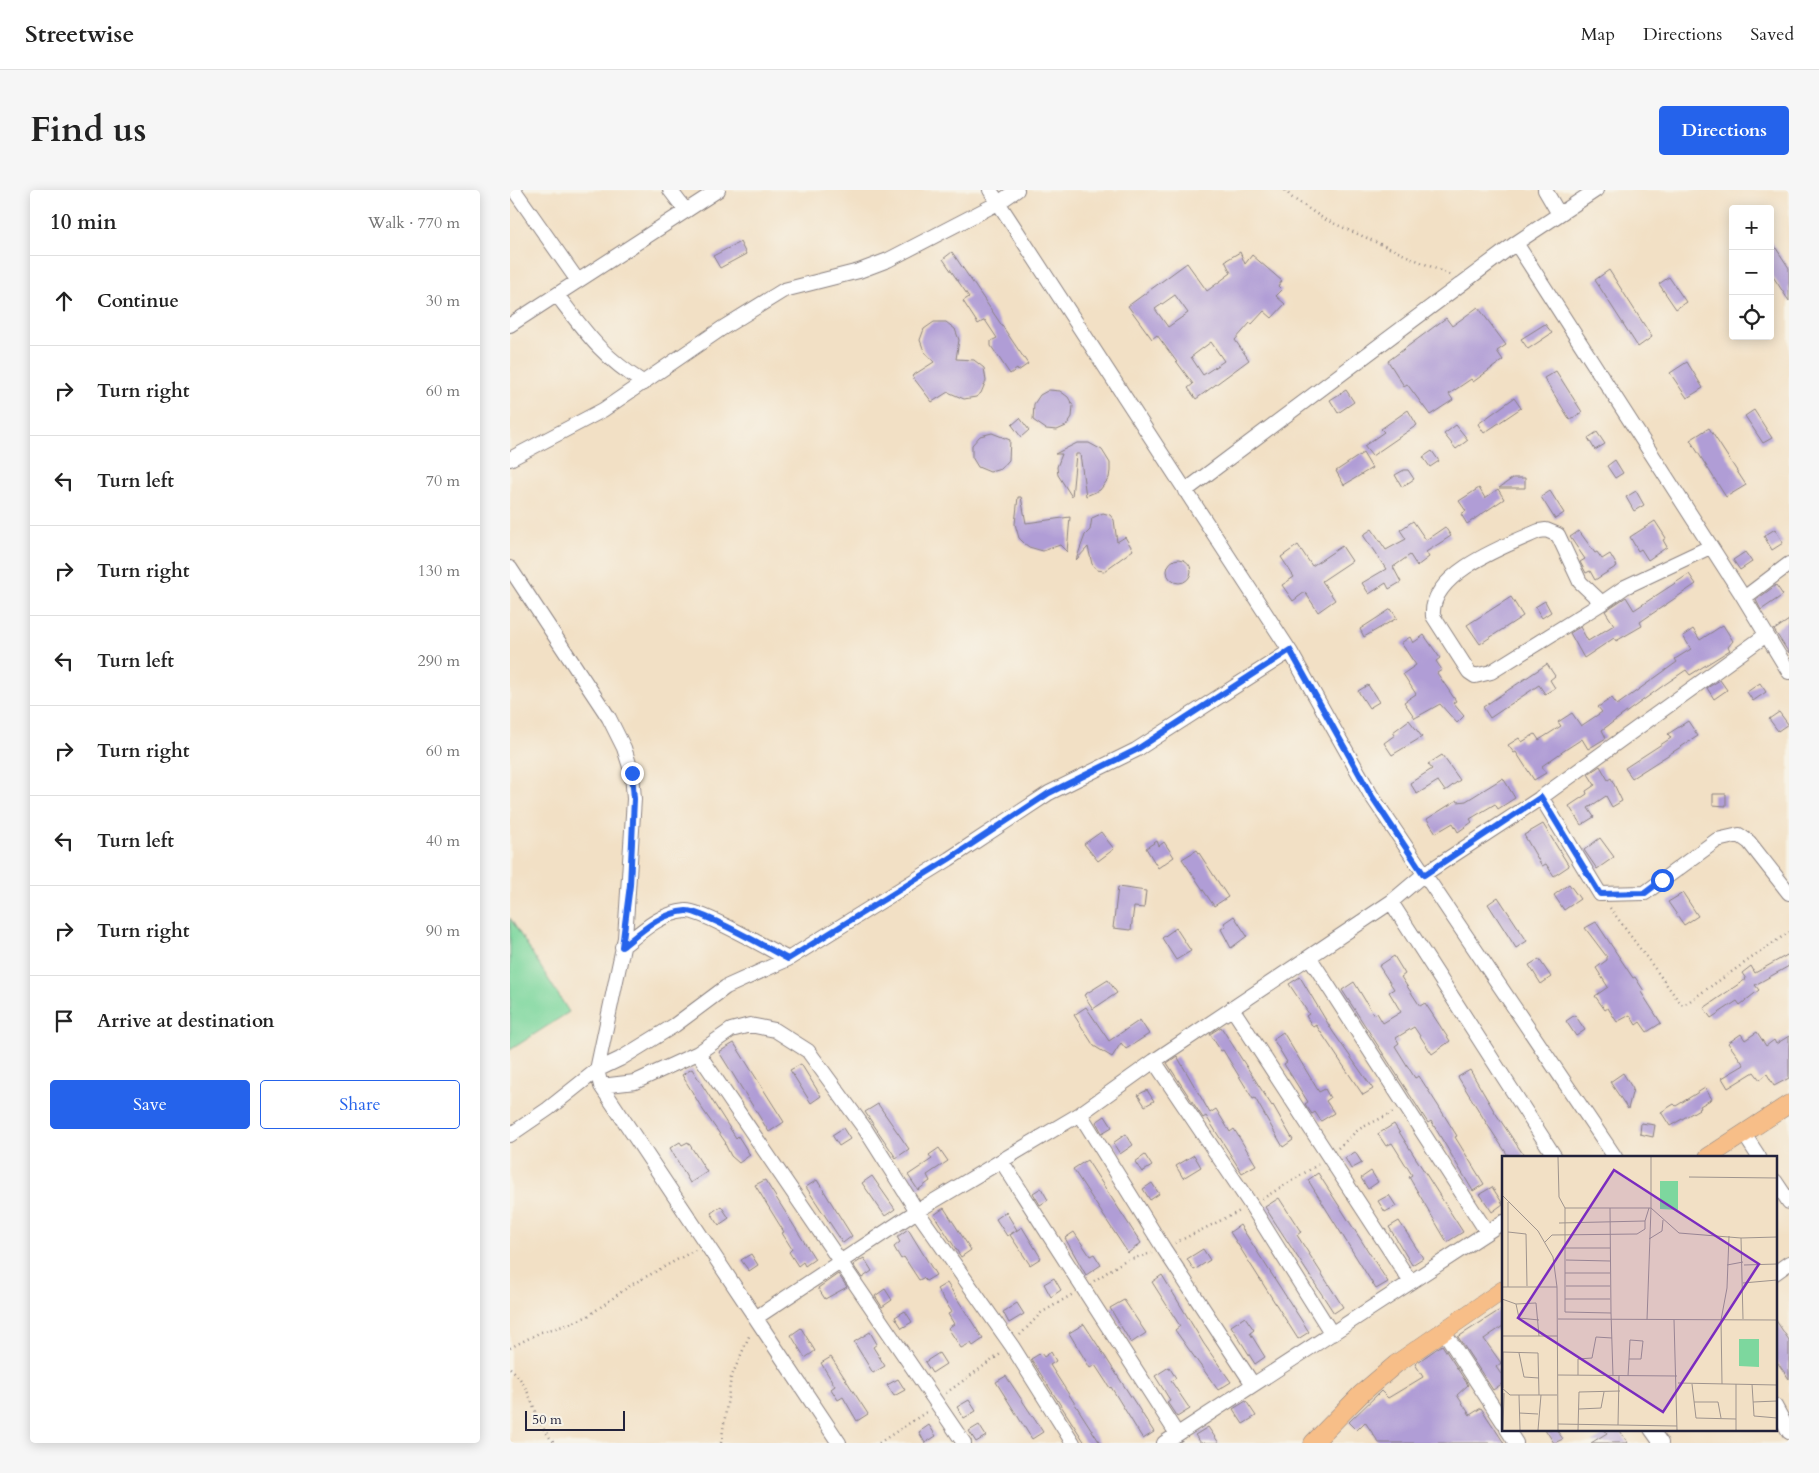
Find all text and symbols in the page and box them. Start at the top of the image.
text: Streetwise [25,18,134,51]
text: Map [1581,22,1615,47]
text: Directions [1643,22,1722,47]
text: Saved [1750,22,1794,47]
text: Find us [30,106,146,154]
button: Directions [1659,106,1789,155]
map controls [1729,205,1774,340]
button: + [1729,205,1774,250]
text: 10 min [50,208,117,237]
text: Walk · 770 m [368,212,460,234]
button: − [1729,250,1774,295]
icon: ahead [50,287,78,315]
text: Continue [97,288,179,314]
text: 30 m [426,290,460,312]
button: locate [1729,295,1774,340]
icon: right [50,377,78,405]
text: Turn right [97,378,189,404]
text: 60 m [426,380,460,402]
icon: left [50,467,78,495]
text: Turn left [97,468,174,494]
text: 70 m [426,470,460,492]
icon: right [50,557,78,585]
text: Turn right [97,558,189,584]
text: 130 m [418,560,460,582]
icon: left [50,647,78,675]
text: Turn left [97,648,174,674]
text: 290 m [418,650,460,672]
icon: right [50,737,78,765]
text: Turn right [97,738,189,764]
text: 60 m [426,740,460,762]
route end [621,762,644,785]
icon: left [50,827,78,855]
text: Turn left [97,828,174,854]
text: 40 m [426,830,460,852]
route start [1651,869,1674,892]
icon: right [50,917,78,945]
text: Turn right [97,918,189,944]
text: 90 m [426,920,460,942]
icon: arrive [50,1007,78,1035]
text: Arrive at destination [97,1008,274,1034]
button: Save [50,1080,250,1129]
button: Share [260,1080,460,1129]
inset map [1502,1156,1776,1430]
scale bar [525,1408,625,1431]
text: 50 m [532,1410,562,1429]

